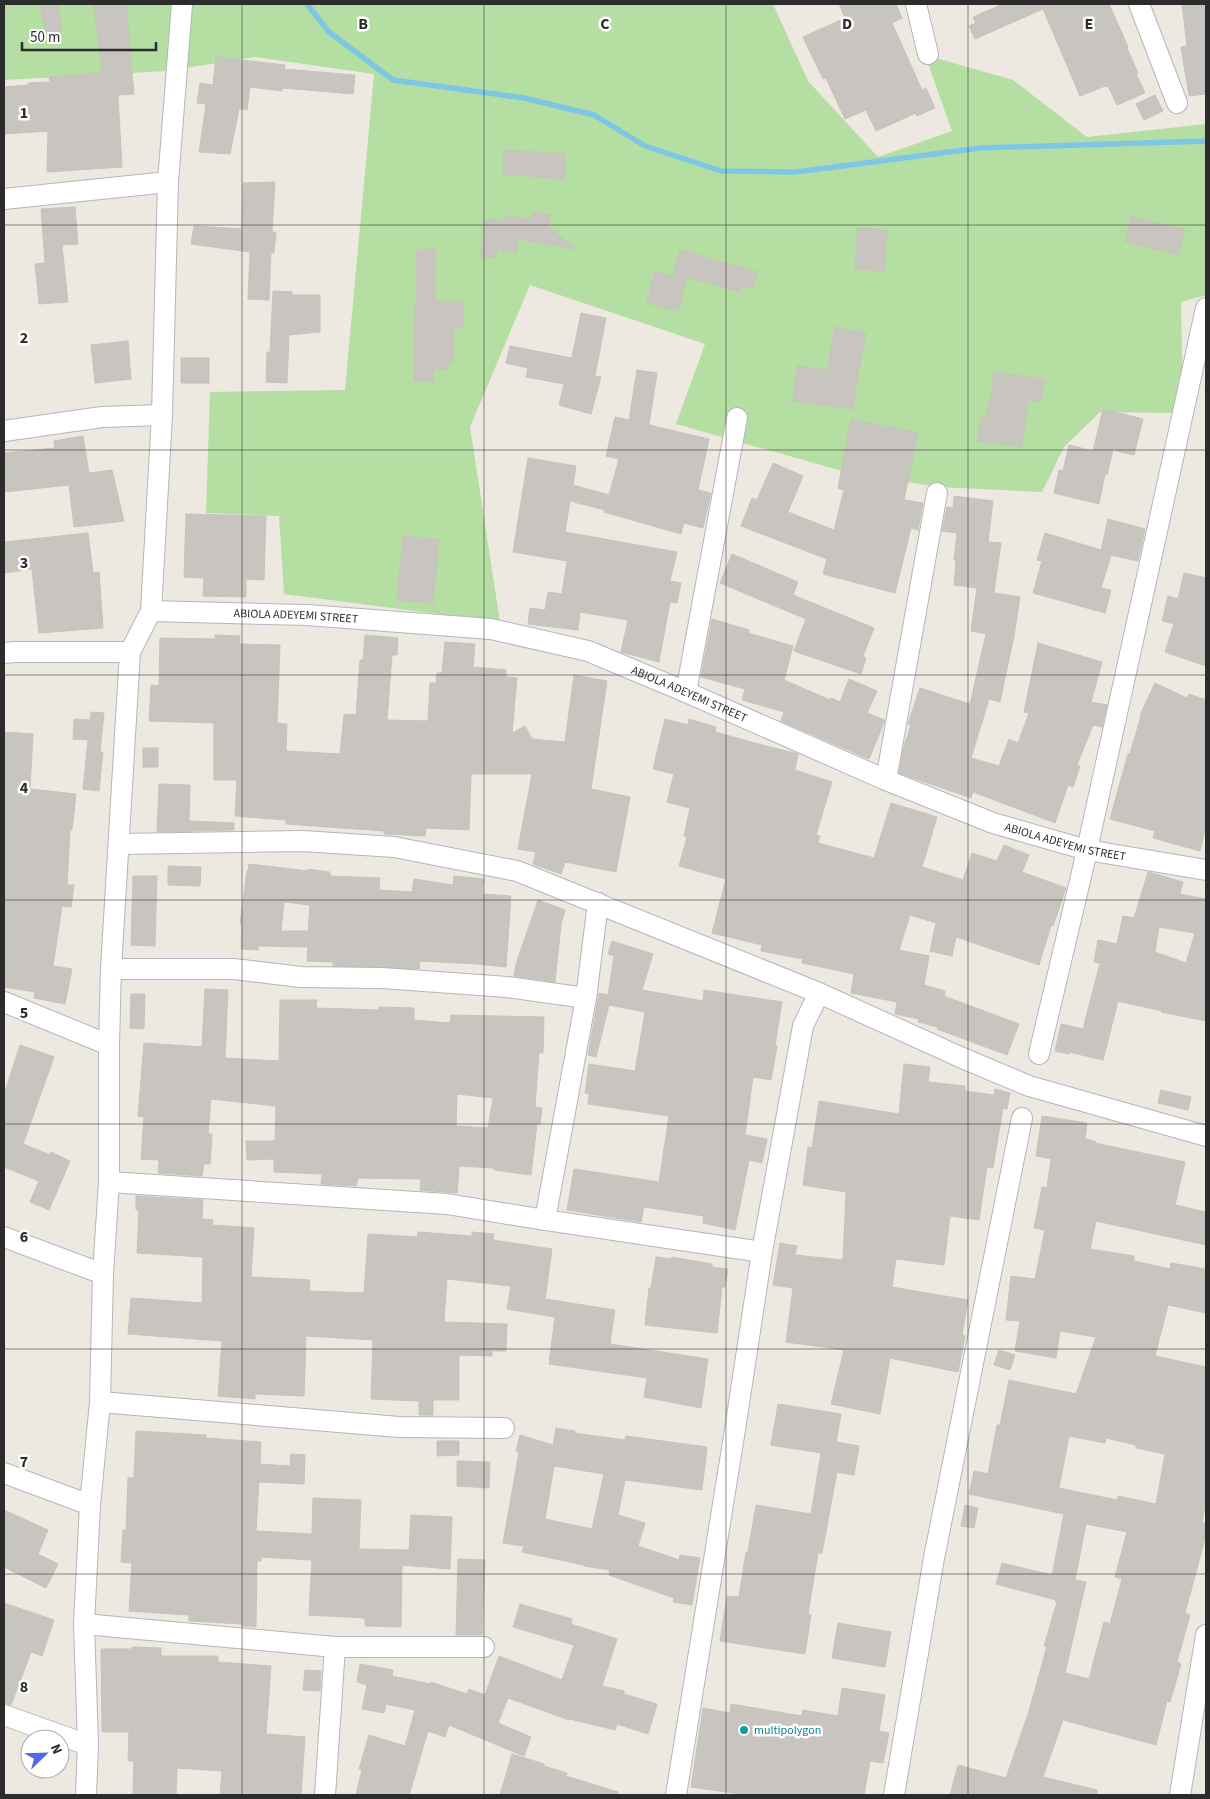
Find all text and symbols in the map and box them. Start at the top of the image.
text: B [358,13,368,35]
text: C [600,13,610,35]
text: D [842,13,852,35]
text: E [1085,13,1093,35]
scale bar [22,20,156,52]
text: 50 m [30,27,60,48]
text: 1 [20,102,28,124]
text: 2 [20,327,28,349]
text: 3 [20,552,28,574]
street label: ABIOLA ADEYEMI STREET [233,605,359,627]
street label: ABIOLA ADEYEMI STREET [629,662,750,727]
text: 4 [20,777,29,799]
street label: ABIOLA ADEYEMI STREET [1003,818,1128,865]
text: 5 [20,1002,28,1024]
text: 6 [20,1226,28,1248]
text: 7 [20,1451,28,1473]
text: 8 [20,1676,28,1698]
place label: multipolygon [754,1722,821,1739]
marker: multipolygon [738,1724,750,1736]
north arrow [20,1729,70,1779]
text: N [45,1741,67,1758]

